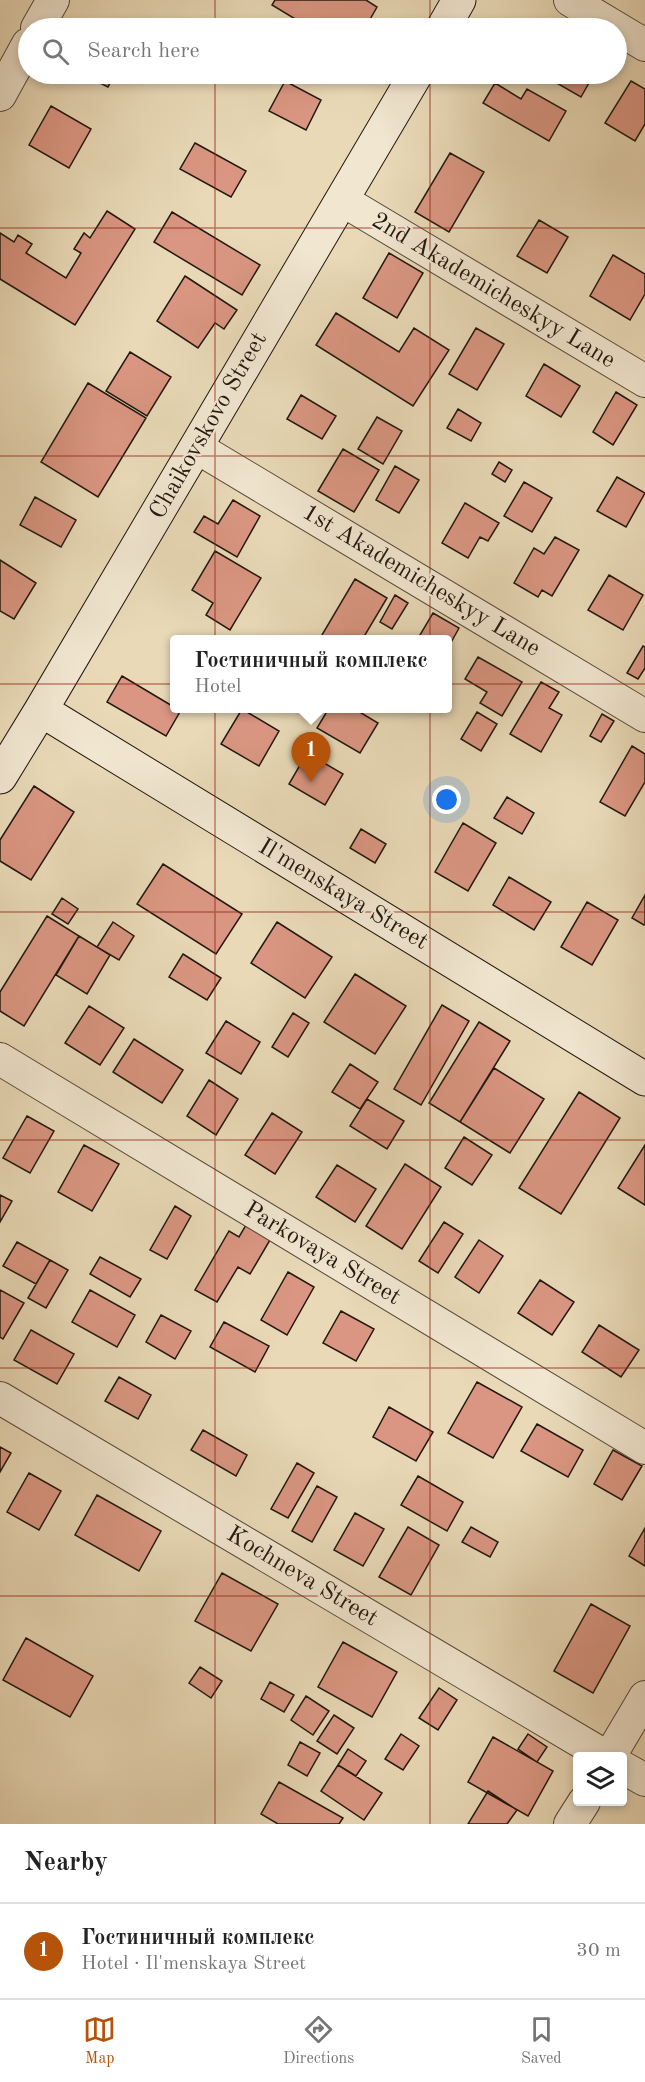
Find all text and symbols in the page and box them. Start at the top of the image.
search box [18,18,627,84]
icon: search [39,35,72,68]
text: Search here [87,40,200,62]
street label: 2nd Akademicheskyy Lane [367,209,619,373]
street label: Chaikovskovo Street [146,329,272,523]
street label: 1st Akademicheskyy Lane [298,500,544,662]
popup [170,635,452,713]
text: Гостиничный комплекс [194,650,428,672]
text: Hotel [194,677,241,697]
pin: 1 [292,732,330,782]
your location [432,785,461,814]
street label: Il'menskaya Street [254,835,432,955]
street label: Parkovaya Street [240,1198,404,1310]
street label: Kochneva Street [222,1522,382,1632]
map controls [573,1752,627,1806]
button: layers [573,1752,627,1806]
text: Nearby [24,1850,108,1876]
text: Гостиничный комплекс [81,1927,315,1949]
text: 1 [38,1941,49,1961]
text: 30 m [576,1941,621,1961]
text: Hotel · Il'menskaya Street [81,1954,306,1974]
tab: Map [83,2013,116,2069]
tab: Directions [283,2013,354,2069]
tab: Saved [521,2013,562,2069]

